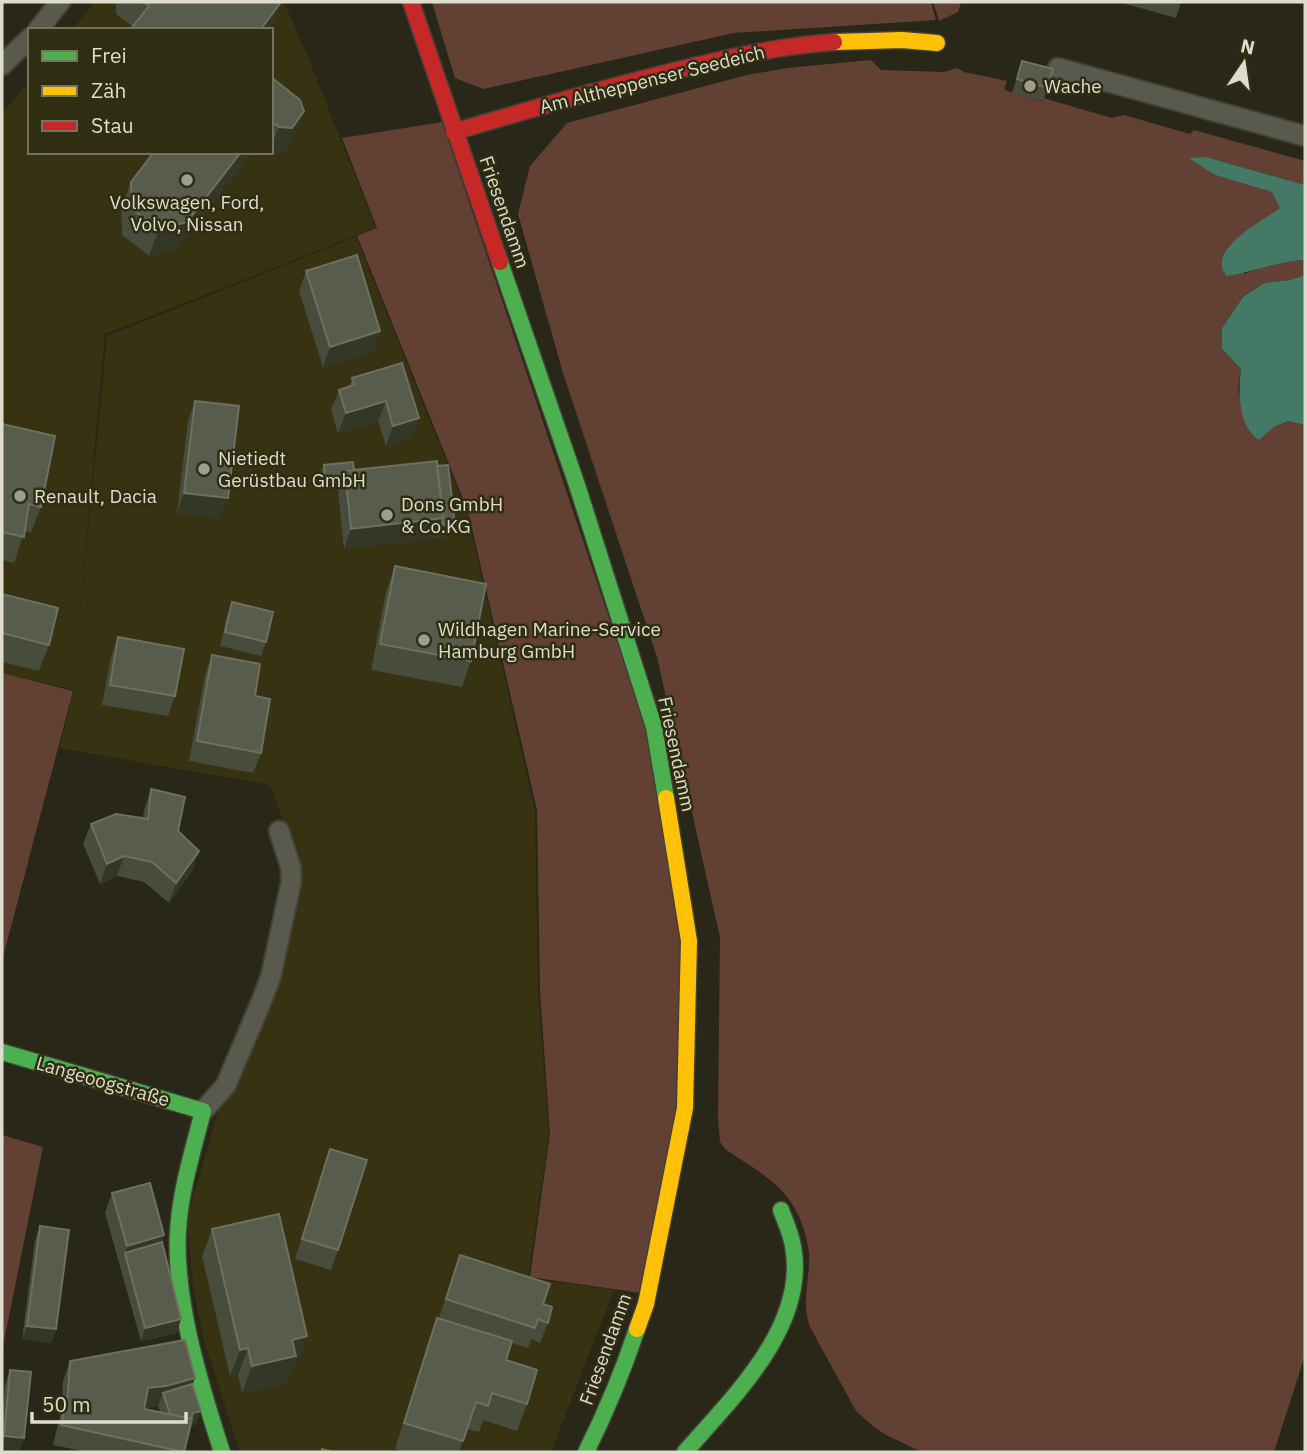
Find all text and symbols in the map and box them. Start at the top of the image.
legend [28,28,273,154]
north arrow [1209,28,1279,98]
text: N [1238,33,1257,60]
street label: Am Altheppenser Seedeich [537,39,767,119]
text: Frei [91,41,127,69]
place label: Wache [1044,74,1102,98]
text: Zäh [91,76,126,104]
marker: Wache [1022,78,1038,94]
text: Stau [91,111,134,139]
street label: Friesendamm [475,153,535,271]
marker: Volkswagen, Ford, Volvo, Nissan [179,172,195,188]
place label: Volkswagen, Ford, Volvo, Nissan [110,190,264,236]
place label: Nietiedt Gerüstbau GmbH [218,446,366,492]
marker: Nietiedt Gerüstbau GmbH [196,461,212,477]
place label: Renault, Dacia [34,484,157,508]
marker: Renault, Dacia [12,488,28,504]
place label: Dons GmbH & Co.KG [401,492,503,538]
marker: Dons GmbH & Co.KG [379,507,395,523]
place label: Wildhagen Marine-Service Hamburg GmbH [438,617,661,663]
marker: Wildhagen Marine-Service Hamburg GmbH [416,632,432,648]
street label: Friesendamm [653,694,701,814]
street label: Langeoogstraße [34,1051,172,1111]
street label: Friesendamm [574,1290,636,1408]
scale bar [32,1380,186,1424]
text: 50 m [42,1390,91,1418]

